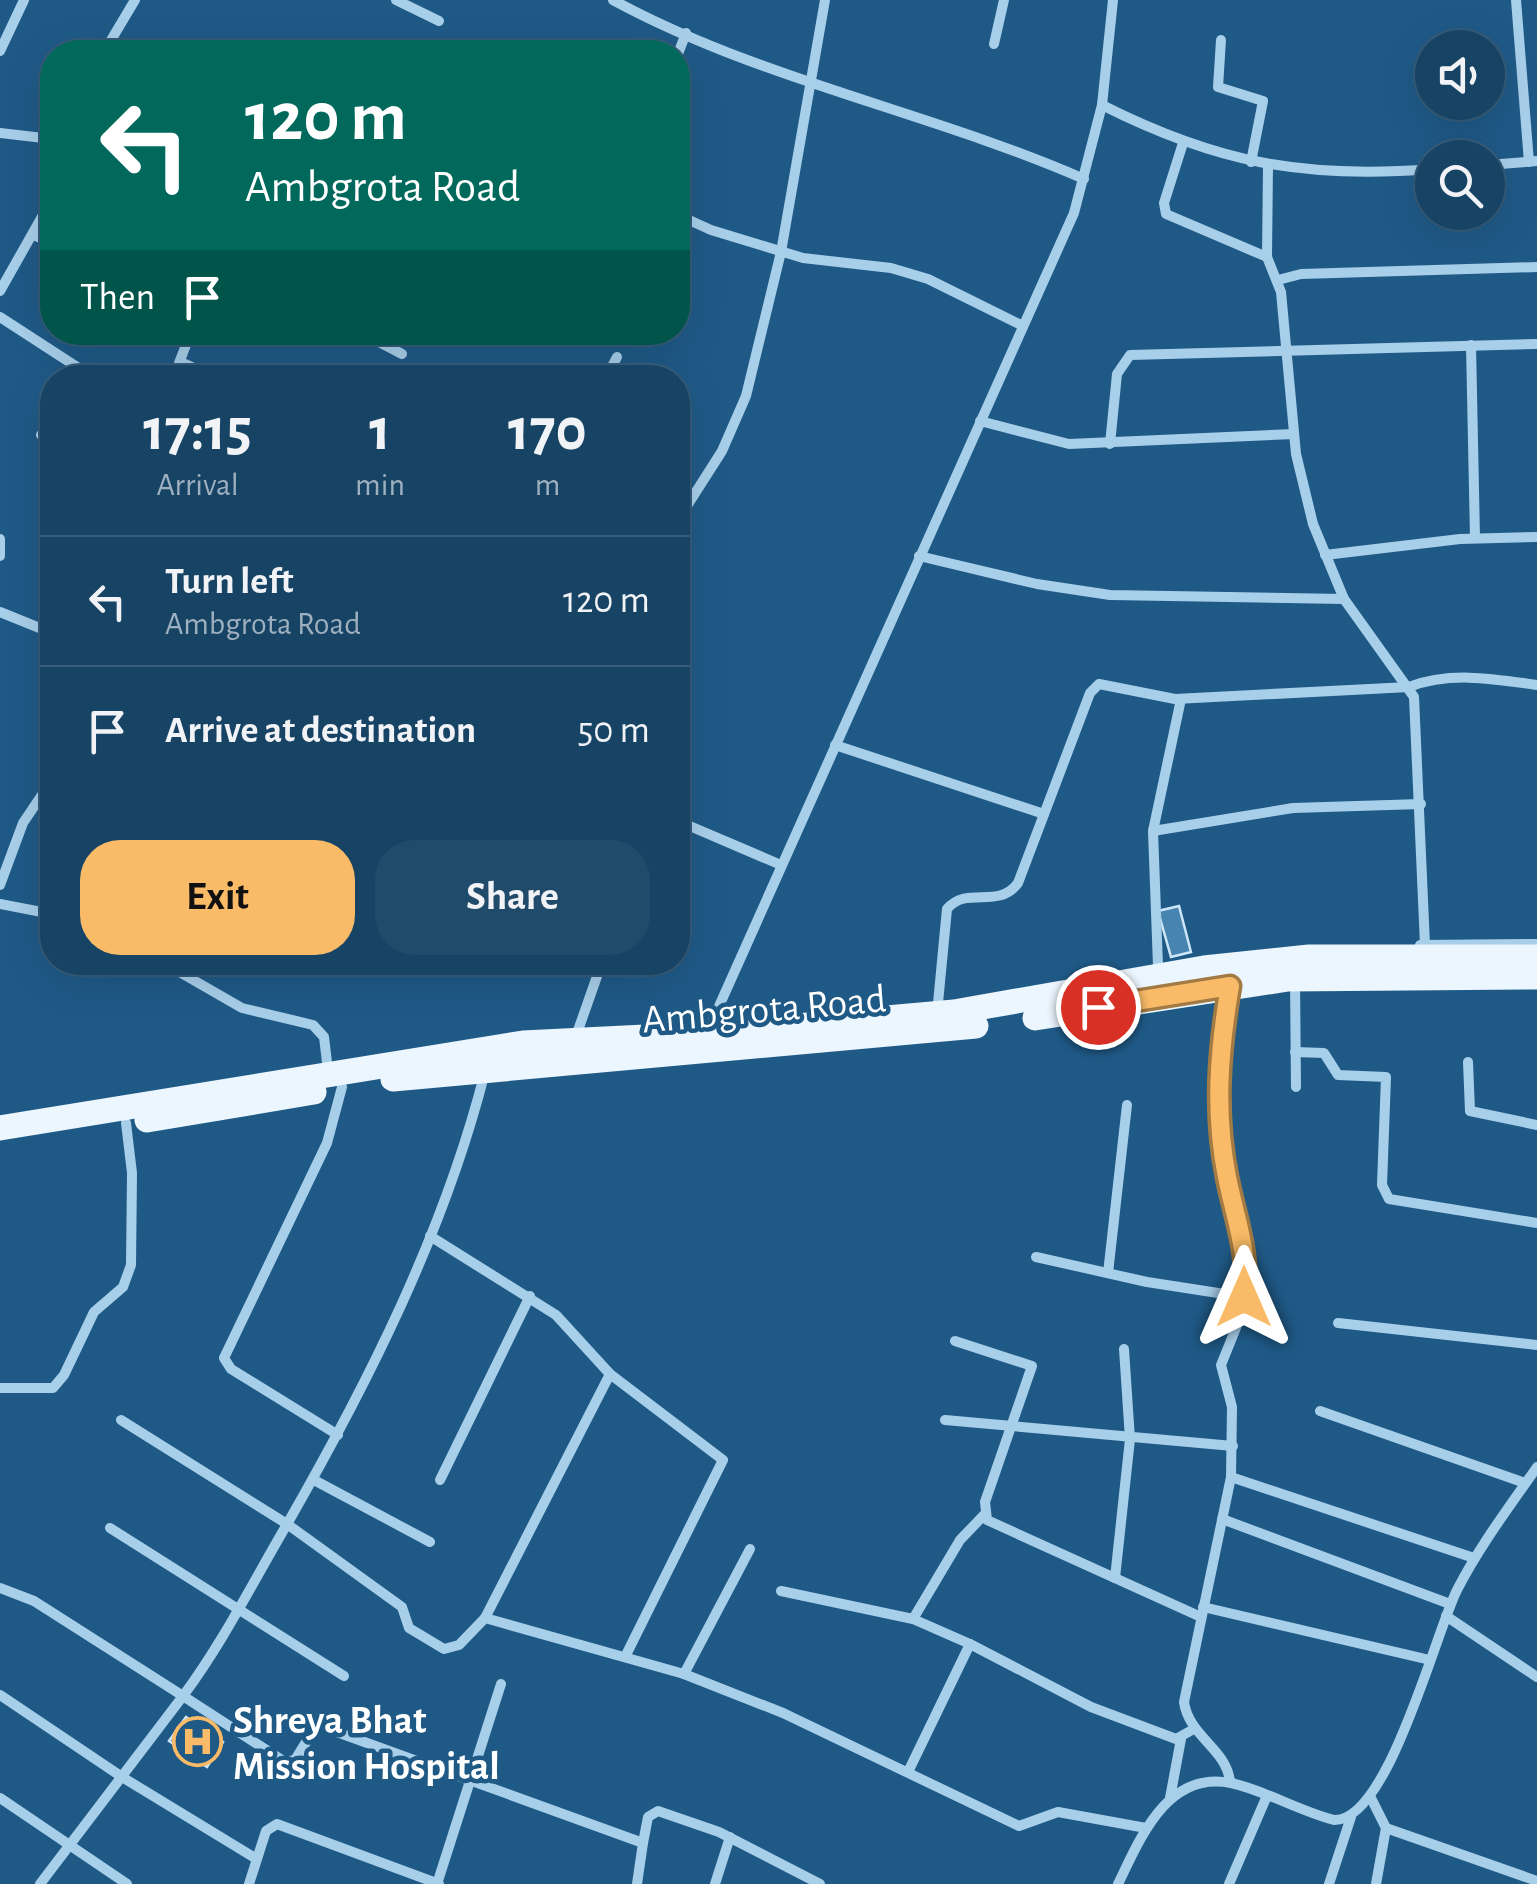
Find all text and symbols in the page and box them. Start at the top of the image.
map controls [1415,30,1505,230]
button: sound [1415,30,1505,120]
icon: left [80,80,210,210]
text: 120 m [245,83,407,153]
button: search [1415,140,1505,230]
text: Ambgrota Road [245,165,520,210]
icon: arrive [175,270,230,325]
text: Then [80,279,155,317]
text: 17:15 [143,401,252,461]
text: 1 [369,401,391,461]
text: 170 [508,401,587,461]
text: Arrival [156,469,239,501]
text: min [355,469,405,501]
text: m [535,469,560,501]
text: Turn left [165,563,293,601]
icon: left [80,574,135,629]
text: 120 m [563,582,650,620]
text: Ambgrota Road [165,608,361,640]
icon: arrive [80,704,135,759]
text: Arrive at destination [165,712,476,750]
text: 50 m [577,712,650,750]
button: Exit [80,840,355,955]
button: Share [375,840,650,955]
pin [1056,965,1141,1050]
street label: Ambgrota Road [641,979,888,1041]
icon: arrive [1071,980,1126,1035]
position arrow [1192,1245,1296,1349]
place label: Shreya Bhat Mission Hospital [233,1701,500,1787]
hospital icon: Shreya Bhat Mission Hospital [172,1716,224,1768]

